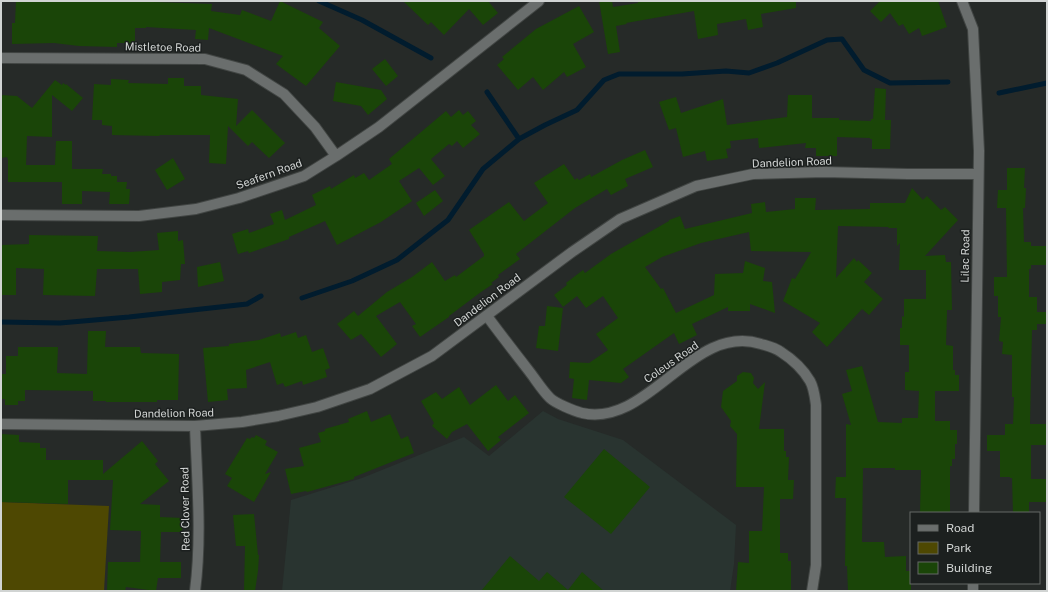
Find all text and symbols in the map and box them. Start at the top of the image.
street label: Mistletoe Road [125,40,201,54]
street label: Dandelion Road [752,155,832,169]
street label: Seafern Road [234,157,304,191]
street label: Lilac Road [959,229,971,283]
street label: Dandelion Road [451,271,523,329]
street label: Coleus Road [641,339,701,385]
street label: Dandelion Road [134,406,214,420]
street label: Red Clover Road [178,467,192,551]
legend [910,512,1040,584]
text: Road [946,521,974,535]
text: Park [946,541,972,555]
text: Building [946,561,992,575]

